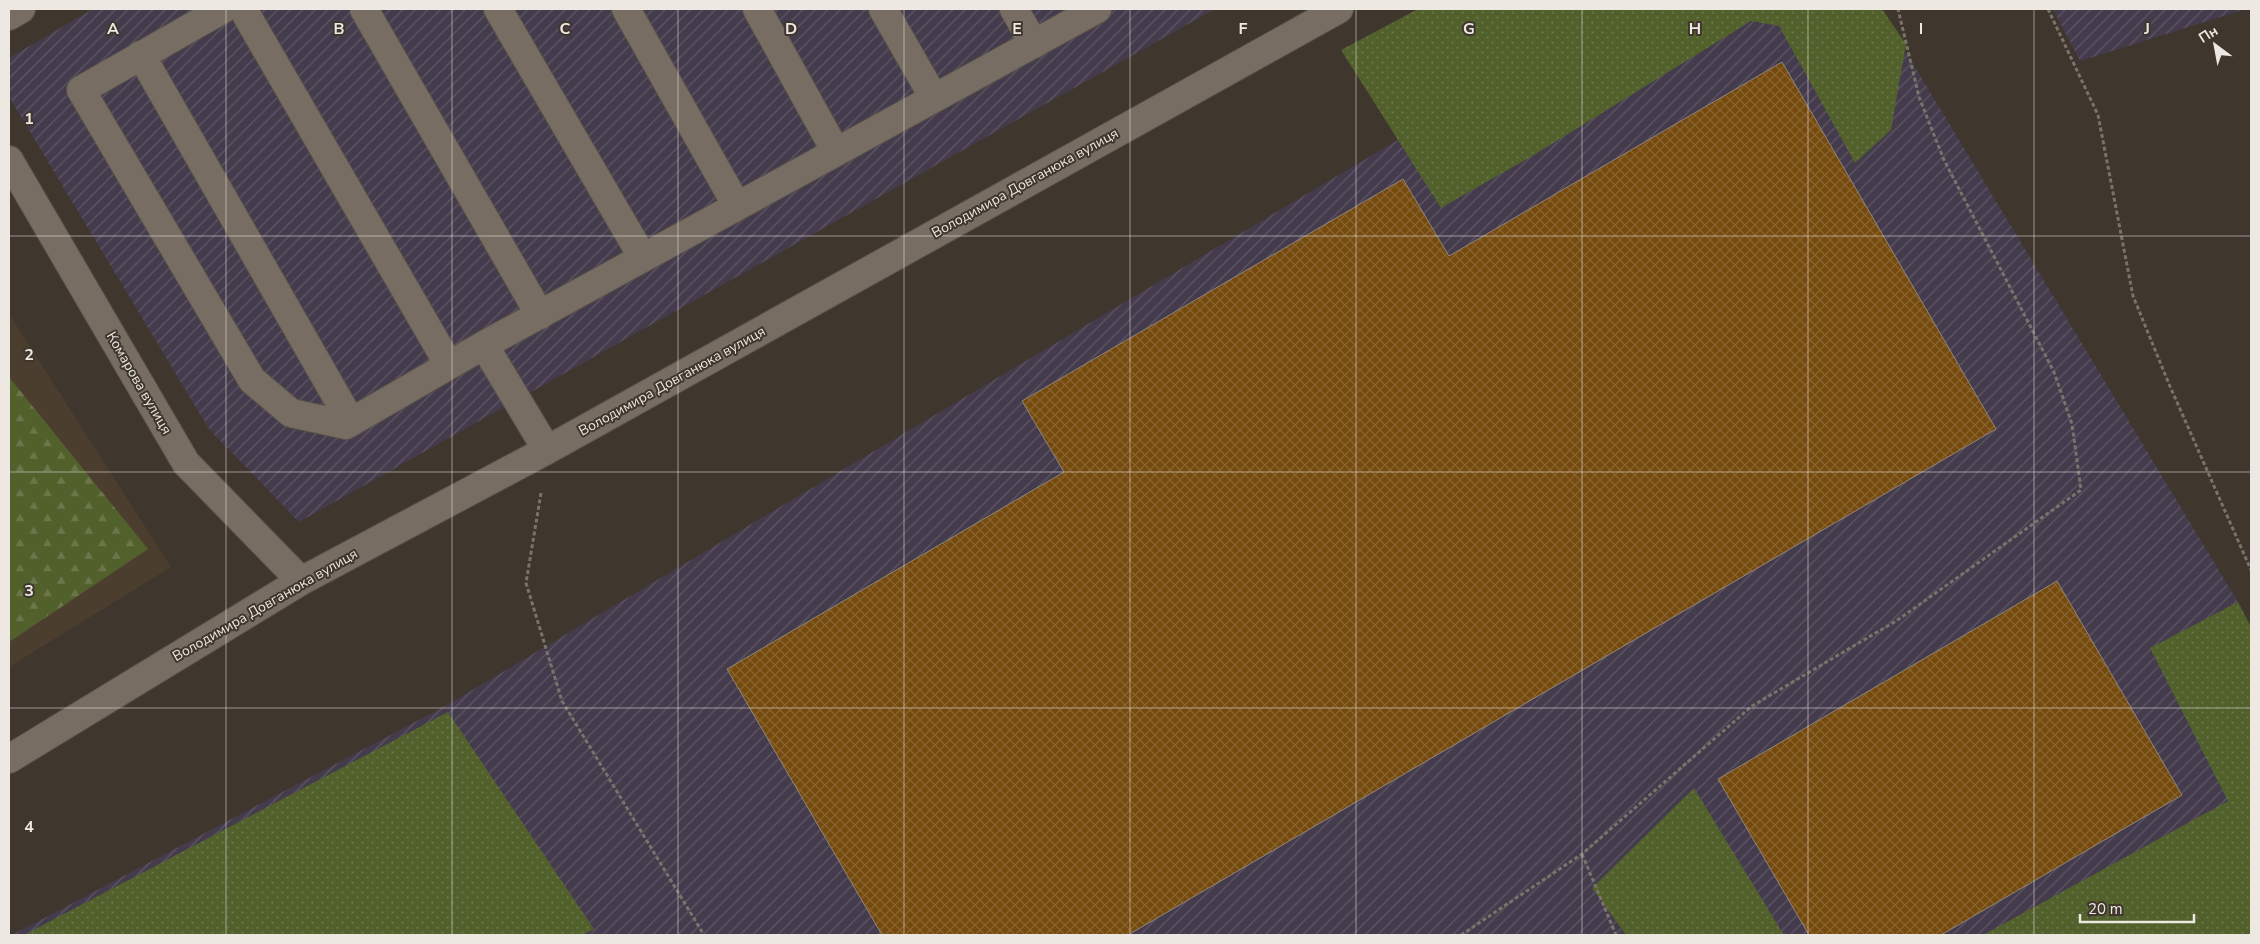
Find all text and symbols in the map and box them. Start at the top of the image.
text: A [107,18,119,40]
text: B [333,18,345,40]
text: C [560,18,571,40]
text: D [785,18,797,40]
text: E [1012,18,1022,40]
text: F [1239,18,1248,40]
text: G [1463,18,1475,40]
text: H [1689,18,1701,40]
text: I [1919,18,1923,40]
text: J [2143,18,2150,40]
north arrow [2190,20,2240,70]
text: Пн [2195,21,2222,48]
text: 1 [24,108,34,130]
street label: Володимира Довганюка вулиця [928,124,1122,242]
street label: Володимира Довганюка вулиця [575,322,769,440]
street label: Комарова вулиця [102,328,176,438]
text: 2 [24,344,34,366]
street label: Володимира Довганюка вулиця [169,544,361,666]
text: 3 [24,580,34,602]
text: 4 [24,816,34,838]
scale bar [2080,892,2194,924]
text: 20 m [2088,899,2123,919]

